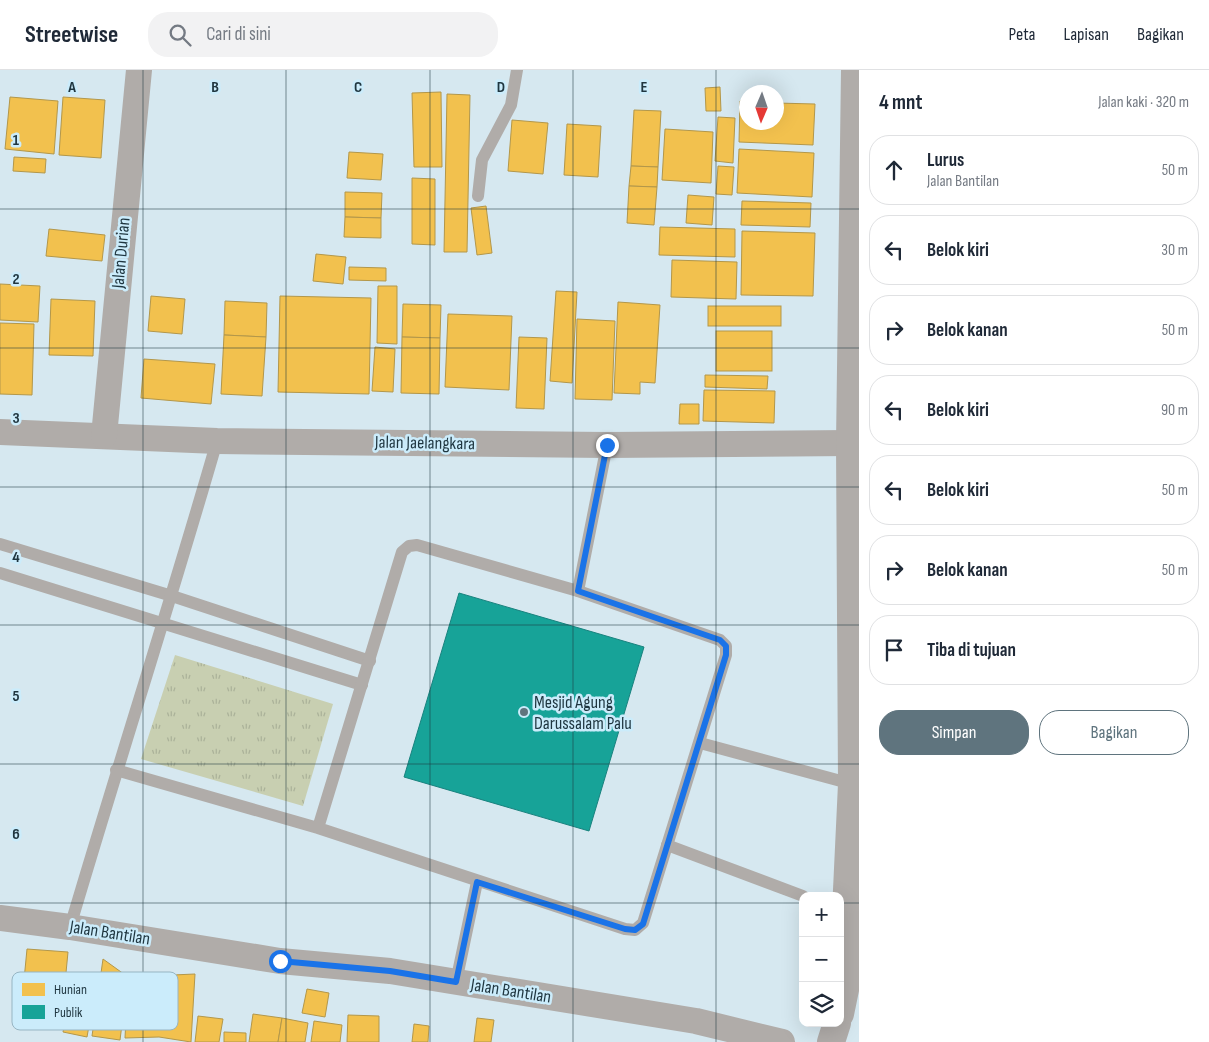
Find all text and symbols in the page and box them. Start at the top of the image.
search box [148,12,498,57]
text: Streetwise [25,20,118,49]
icon: search [166,21,194,49]
text: Cari di sini [206,23,271,46]
text: Peta [1008,24,1036,45]
text: Lapisan [1064,24,1109,45]
text: Bagikan [1137,24,1184,45]
text: A [67,78,76,97]
text: B [211,78,219,97]
text: C [354,78,362,97]
text: D [497,78,505,97]
text: E [641,78,648,97]
north arrow [739,85,784,130]
text: 4 mnt [879,90,922,115]
text: Jalan kaki · 320 m [1098,93,1189,112]
text: 1 [13,131,20,150]
text: Lurus [927,149,964,172]
icon: ahead [880,156,908,184]
text: 50 m [1162,161,1188,180]
text: Jalan Bantilan [927,172,999,191]
street label: Jalan Durian [107,217,135,290]
icon: left [880,236,908,264]
text: Belok kiri [927,239,989,262]
text: 30 m [1161,241,1188,260]
text: 2 [12,270,20,289]
icon: right [880,316,908,344]
text: Belok kanan [927,319,1008,342]
text: 50 m [1162,321,1188,340]
icon: left [880,396,908,424]
text: Belok kiri [927,399,989,422]
text: 90 m [1161,401,1188,420]
text: 3 [12,409,20,428]
street label: Jalan Jaelangkara [374,432,475,454]
route end [596,434,619,457]
icon: left [880,476,908,504]
text: Belok kiri [927,479,989,502]
text: 50 m [1162,481,1188,500]
text: 4 [12,548,20,567]
icon: right [880,556,908,584]
text: Belok kanan [927,559,1008,582]
text: 50 m [1162,561,1188,580]
icon: arrive [880,636,908,664]
text: Tiba di tujuan [927,639,1016,662]
text: 5 [12,687,20,706]
place label: Mesjid Agung Darussalam Palu [534,692,632,734]
marker: Mesjid Agung Darussalam Palu [518,706,530,718]
button: Simpan [879,710,1029,755]
button: Bagikan [1039,710,1189,755]
text: 6 [12,825,20,844]
map controls [799,892,844,1027]
button: + [799,892,844,937]
street label: Jalan Bantilan [67,916,152,950]
button: − [799,937,844,982]
route start [269,950,292,973]
legend [12,972,178,1030]
street label: Jalan Bantilan [468,974,553,1008]
text: Hunian [54,981,87,998]
button: layers [799,982,844,1027]
text: Publik [54,1004,83,1021]

